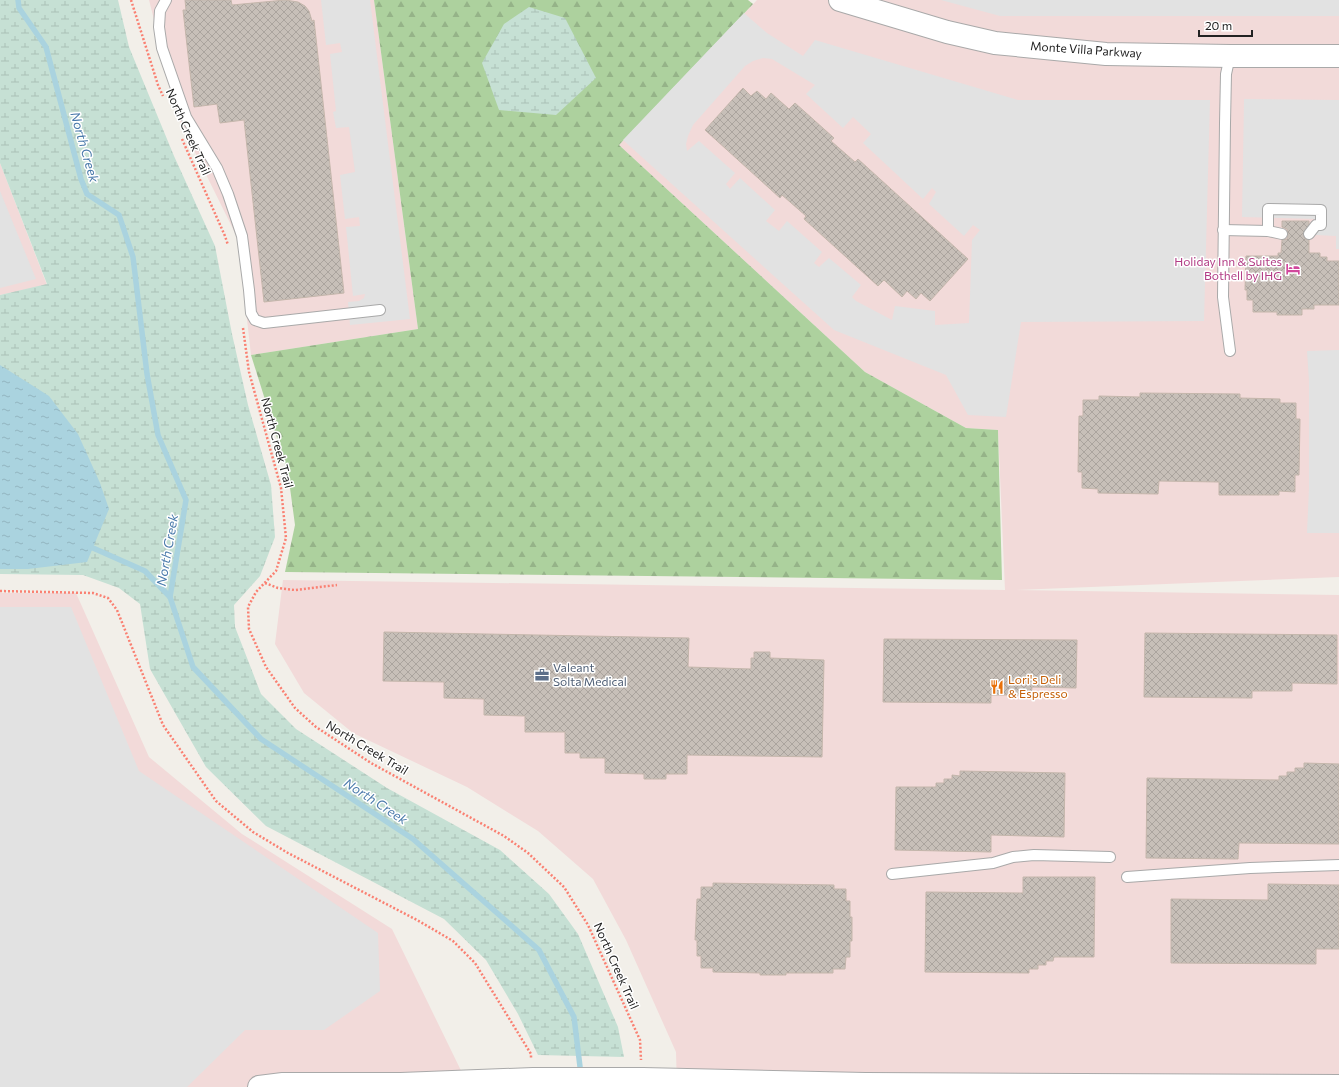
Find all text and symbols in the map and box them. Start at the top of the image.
scale bar [1199,12,1252,38]
text: 20 m [1205,18,1232,32]
street label: Monte Villa Parkway [1030,38,1142,60]
street label: North Creek Trail [164,86,214,177]
water label: North Creek [67,110,103,185]
place label: Holiday Inn & Suites Bothell by IHG [1174,254,1282,282]
hotel icon: Holiday Inn & Suites Bothell by IHG [1285,261,1301,277]
street label: North Creek Trail [259,396,297,490]
water label: North Creek [153,512,181,587]
place label: Valeant Solta Medical [553,660,627,688]
office icon: Valeant Solta Medical [534,667,550,683]
place label: Lori's Deli & Espresso [1008,672,1068,700]
restaurant icon: Lori's Deli & Espresso [989,679,1005,695]
street label: North Creek Trail [324,717,411,777]
water label: North Creek [341,775,412,828]
street label: North Creek Trail [592,920,642,1011]

